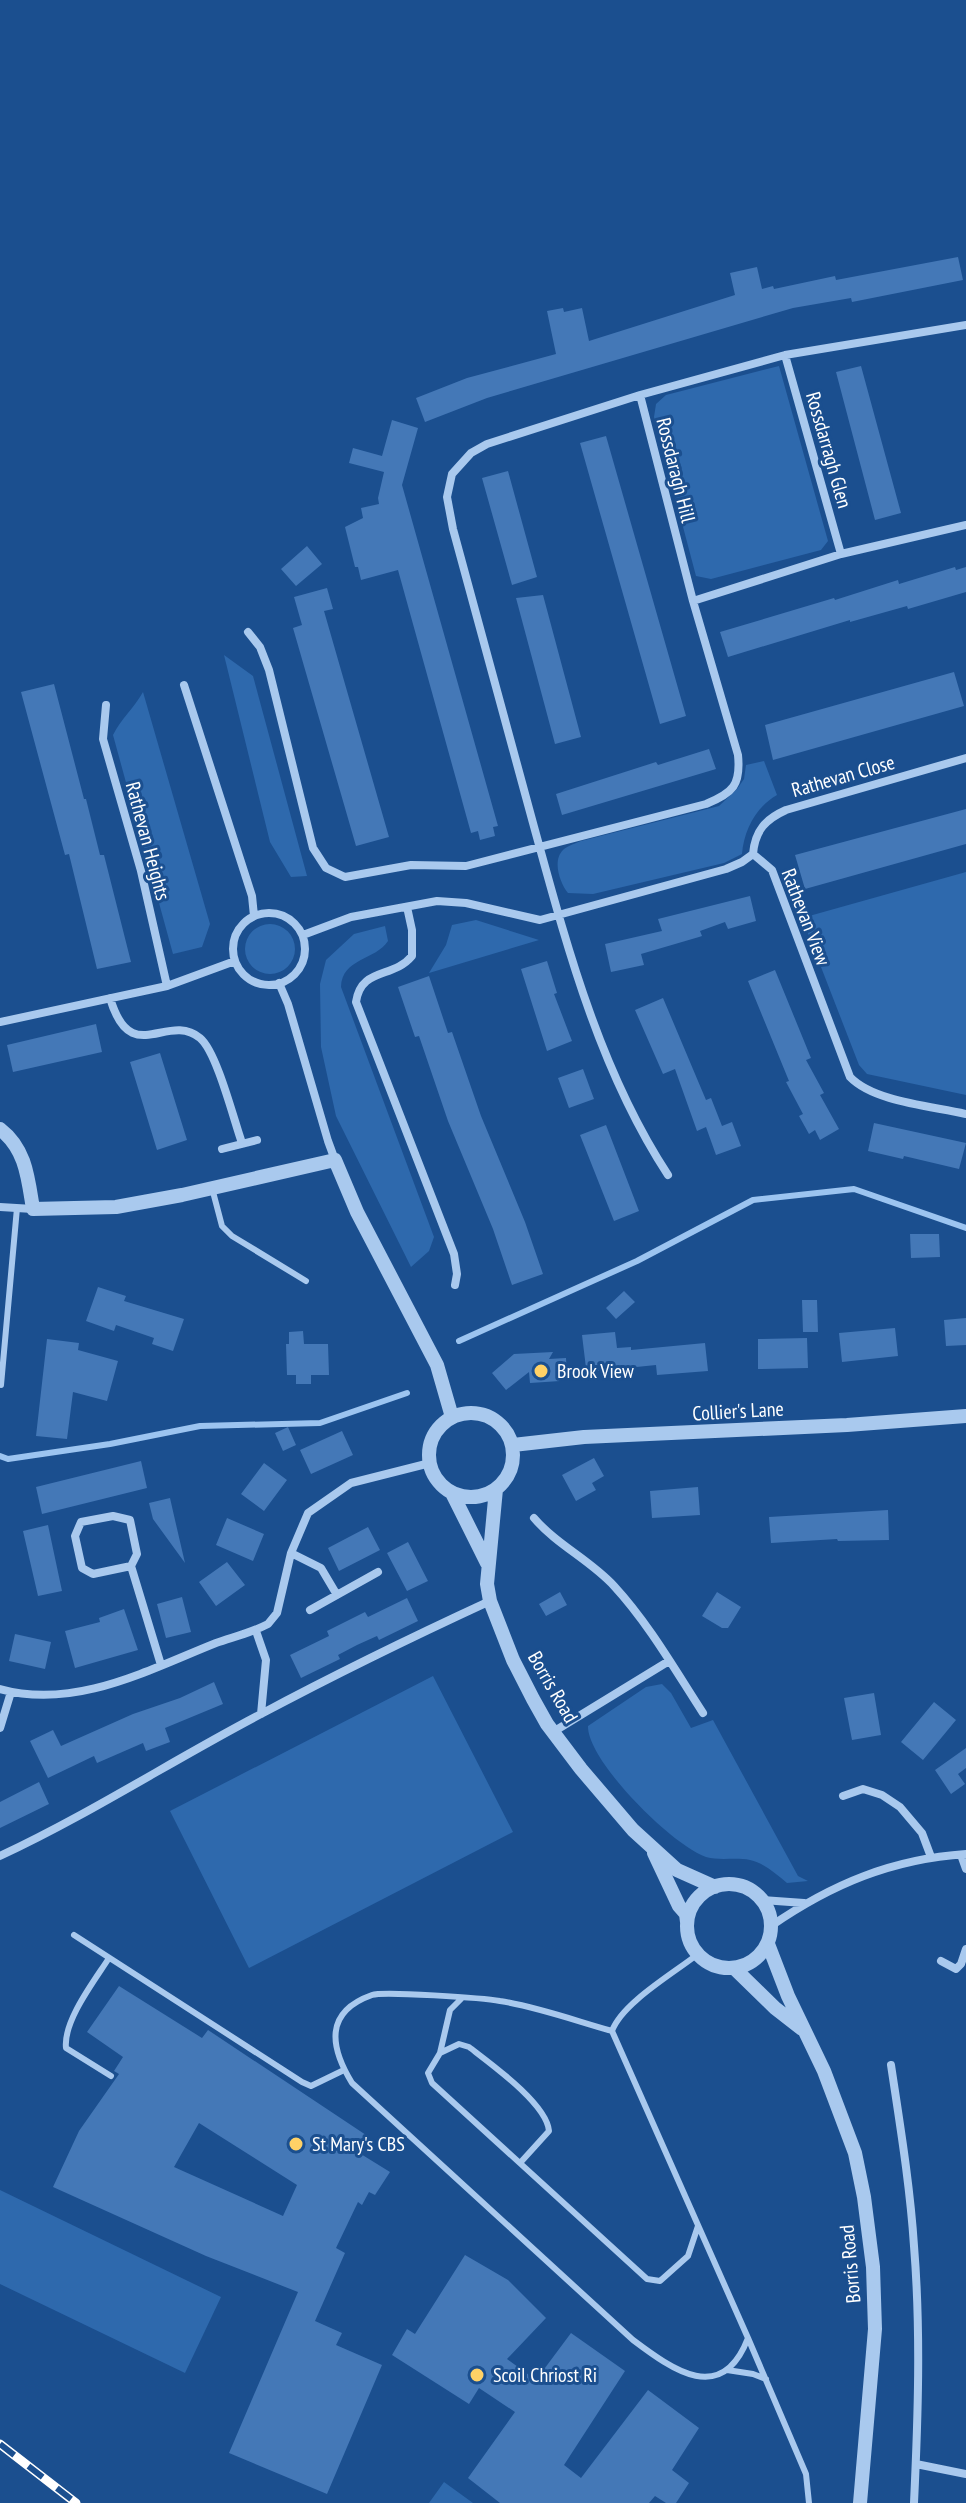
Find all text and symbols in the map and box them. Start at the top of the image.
street label: Rossdarragh Glen [800,389,858,511]
street label: Rossdaragh Hill [650,415,702,525]
street label: Rathevan Close [788,749,898,803]
street label: Rathevan Heights [120,779,176,903]
street label: Rathevan View [776,865,836,969]
place label: Brook View [557,1358,634,1384]
marker: Brook View [532,1362,550,1380]
street label: Collier's Lane [692,1396,784,1426]
street label: Borris Road [522,1647,584,1727]
place label: St Mary's CBS [312,2131,405,2157]
marker: St Mary's CBS [287,2135,305,2153]
street label: Borris Road [834,2224,866,2304]
place label: Scoil Chriost Ri [493,2362,597,2388]
marker: Scoil Chriost Ri [468,2366,486,2384]

